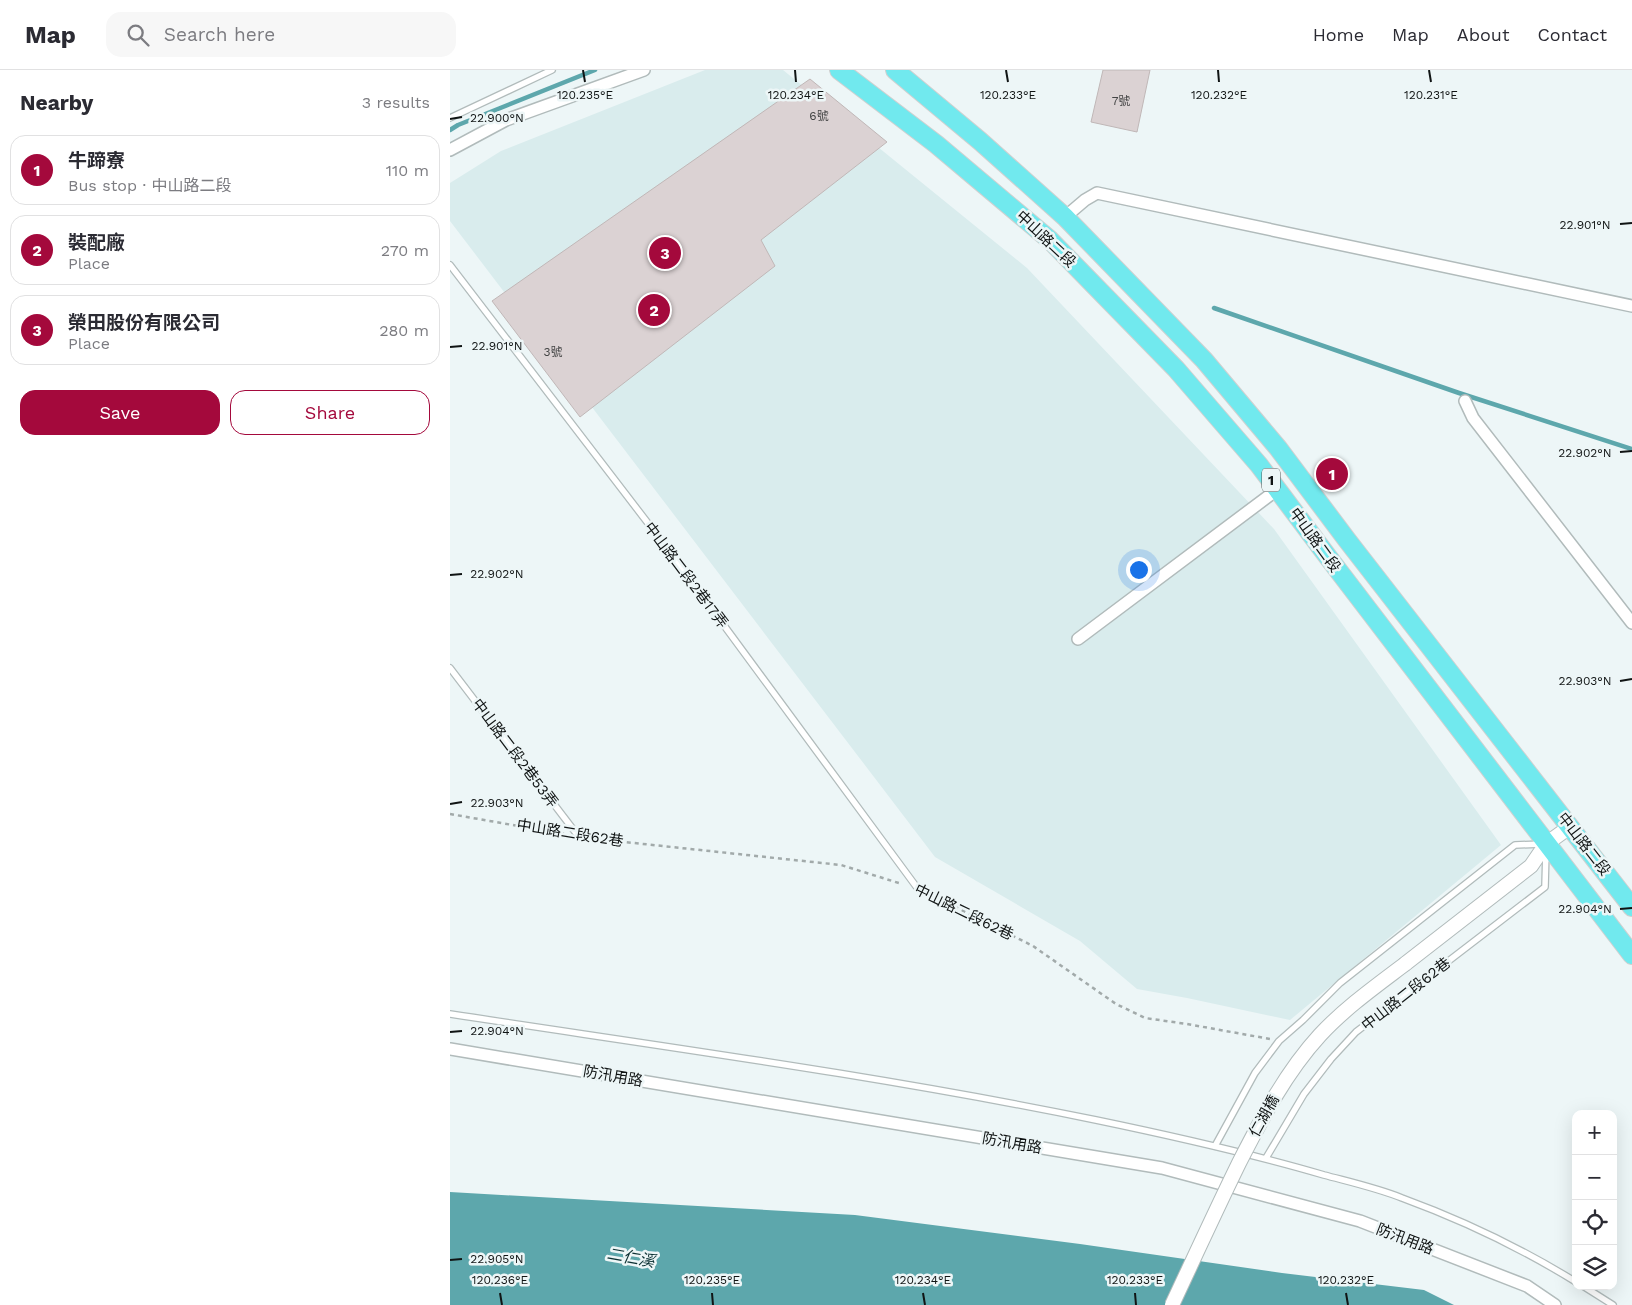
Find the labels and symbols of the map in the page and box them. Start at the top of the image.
text: 120.235°E [557,88,613,102]
text: 120.234°E [768,88,825,102]
text: 120.233°E [980,88,1036,102]
text: 120.232°E [1191,88,1247,102]
text: 120.231°E [1404,88,1458,102]
house number: 7號 [1112,94,1130,108]
house number: 6號 [809,109,829,123]
text: 22.900°N [470,111,524,125]
street label: 中山路二段 [1012,207,1080,271]
text: 22.901°N [1559,218,1611,232]
pin: 3 [649,234,681,272]
pin: 2 [638,291,670,329]
text: 22.901°N [471,339,523,353]
house number: 3號 [544,345,563,359]
text: 22.902°N [1558,446,1612,460]
pin: 1 [1316,455,1348,493]
road number: 1 [1262,468,1280,492]
street label: 中山路二段 [1286,504,1344,576]
street label: 中山路二段2巷17弄 [640,518,732,632]
your location [1126,557,1152,583]
text: 22.902°N [470,567,524,581]
text: 22.903°N [1558,674,1612,688]
street label: 中山路二段2巷53弄 [468,695,562,811]
text: 22.903°N [470,796,524,810]
street label: 中山路二段 [1554,809,1614,879]
street label: 中山路二段62巷 [515,816,625,850]
street label: 中山路二段62巷 [912,880,1016,944]
text: 22.904°N [1558,902,1612,916]
street label: 中山路二段62巷 [1358,954,1454,1034]
text: 22.904°N [470,1024,524,1038]
street label: 防汛用路 [582,1062,644,1090]
street label: 仁湖橋 [1245,1092,1283,1140]
street label: 防汛用路 [981,1129,1043,1157]
street label: 防汛用路 [1374,1220,1436,1258]
water label: 二仁溪 [606,1244,658,1271]
text: 22.905°N [470,1252,524,1266]
text: 120.236°E [472,1273,529,1287]
text: 120.235°E [684,1273,740,1287]
text: 120.234°E [895,1273,952,1287]
text: 120.233°E [1107,1273,1163,1287]
text: 120.232°E [1318,1273,1374,1287]

